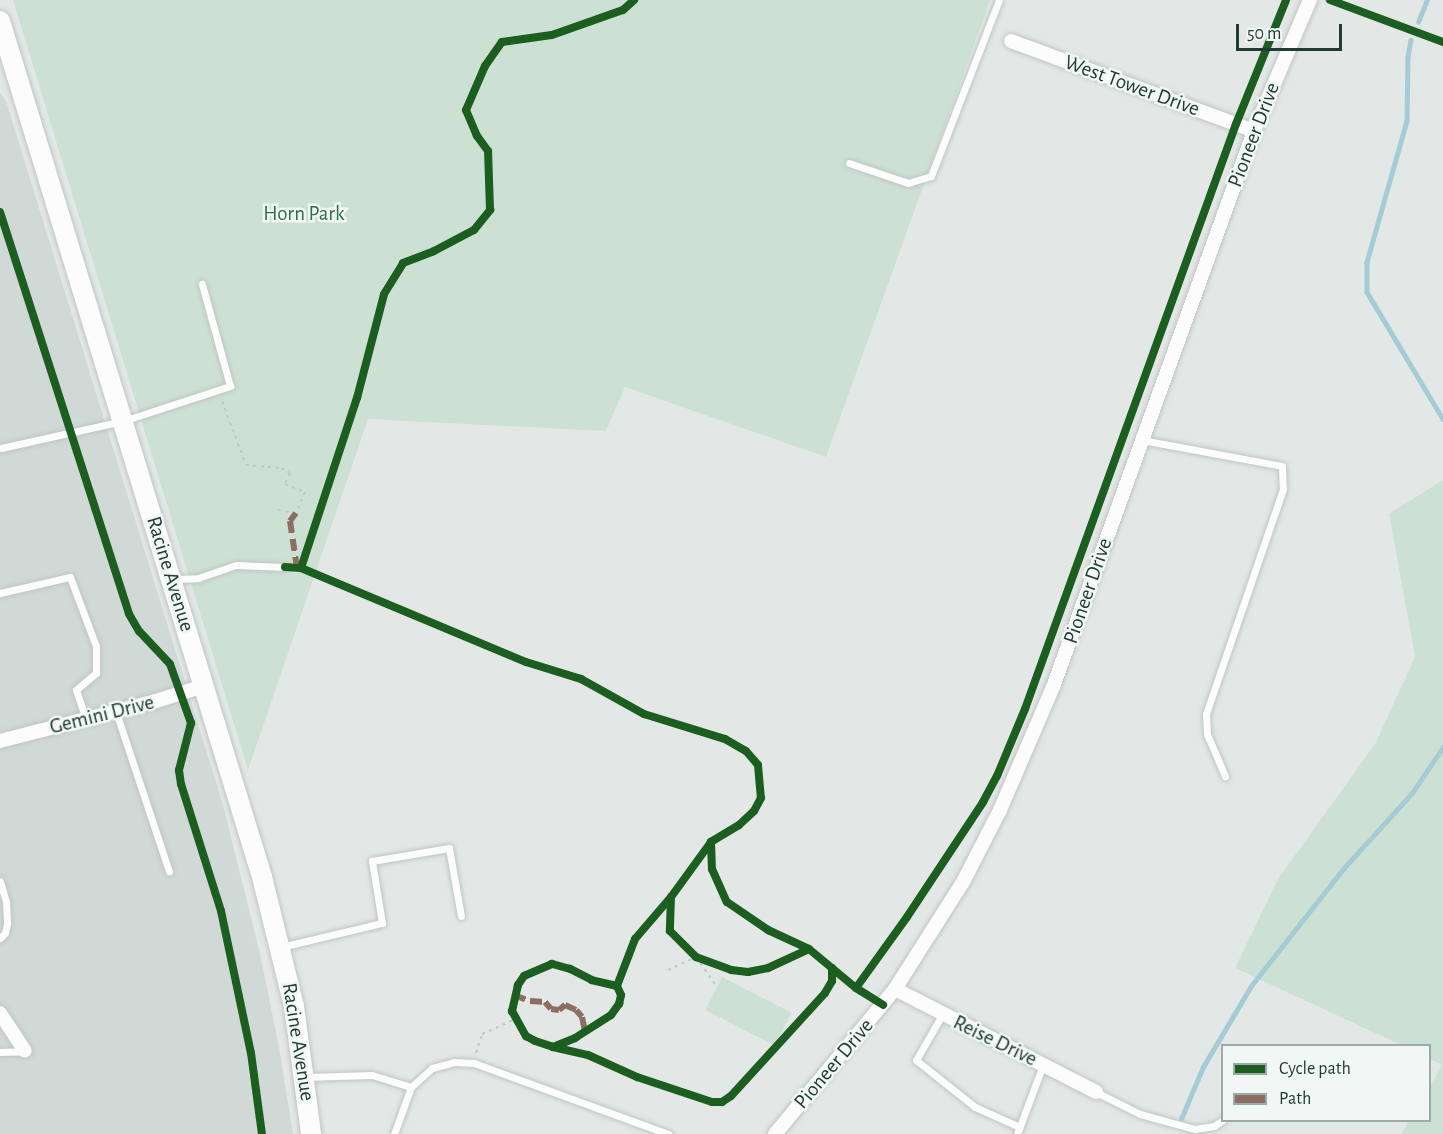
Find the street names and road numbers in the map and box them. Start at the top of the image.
street label: West Tower Drive [1061,50,1203,122]
street label: Pioneer Drive [1222,79,1286,191]
street label: Racine Avenue [141,513,199,635]
street label: Pioneer Drive [1058,535,1118,647]
street label: Gemini Drive [47,690,157,740]
street label: Racine Avenue [276,981,320,1103]
street label: Reise Drive [949,1010,1041,1072]
street label: Pioneer Drive [789,1014,879,1114]

